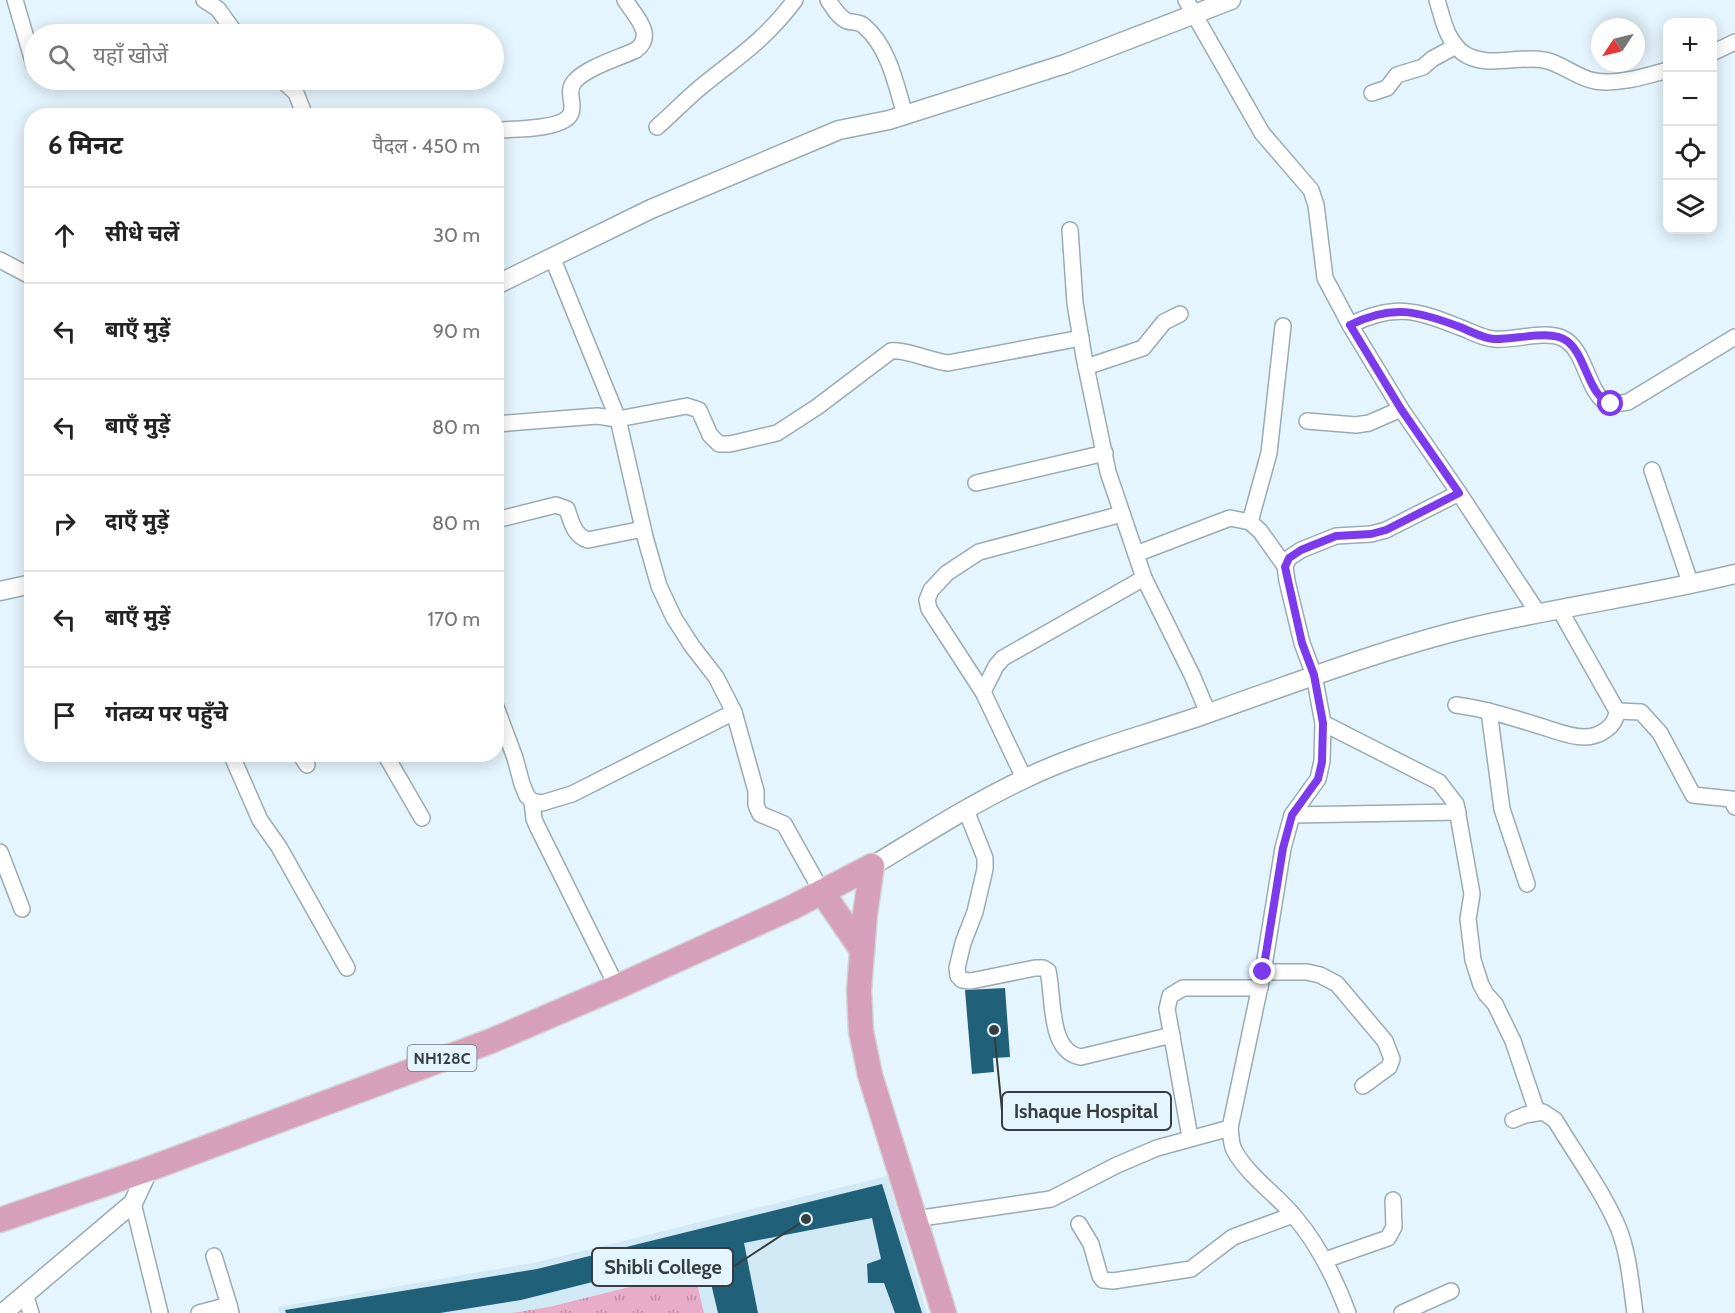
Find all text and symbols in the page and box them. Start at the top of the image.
north arrow [1591,18,1645,72]
map controls [1663,18,1717,234]
button: + [1663,18,1717,72]
search box [24,24,504,90]
icon: search [45,41,78,74]
text: यहाँ खोजें [93,42,168,69]
button: − [1663,72,1717,126]
button: locate [1663,126,1717,180]
text: 6 मिनट [48,129,123,161]
text: पैदल · 450 m [372,134,480,158]
button: layers [1663,180,1717,234]
icon: ahead [48,219,81,252]
text: सीधे चलें [105,220,179,247]
text: 30 m [433,223,480,247]
icon: left [48,315,81,348]
text: बाएँ मुड़ें [105,316,170,343]
text: 90 m [433,319,480,343]
route start [1597,390,1623,416]
icon: left [48,411,81,444]
text: बाएँ मुड़ें [105,412,170,439]
text: 80 m [432,415,480,439]
icon: right [48,507,81,540]
text: दाएँ मुड़ें [105,508,169,535]
text: 80 m [432,511,480,535]
icon: left [48,603,81,636]
text: बाएँ मुड़ें [105,604,170,631]
text: 170 m [428,607,480,631]
icon: arrive [48,699,81,732]
text: गंतव्य पर पहुँचे [105,700,228,727]
route end [1249,958,1275,984]
road number: NH128C [408,1045,476,1071]
callout: Ishaque Hospital [1002,1092,1171,1130]
text: Ishaque Hospital [1014,1099,1158,1123]
callout: Shibli College [592,1248,733,1286]
text: Shibli College [604,1255,722,1279]

